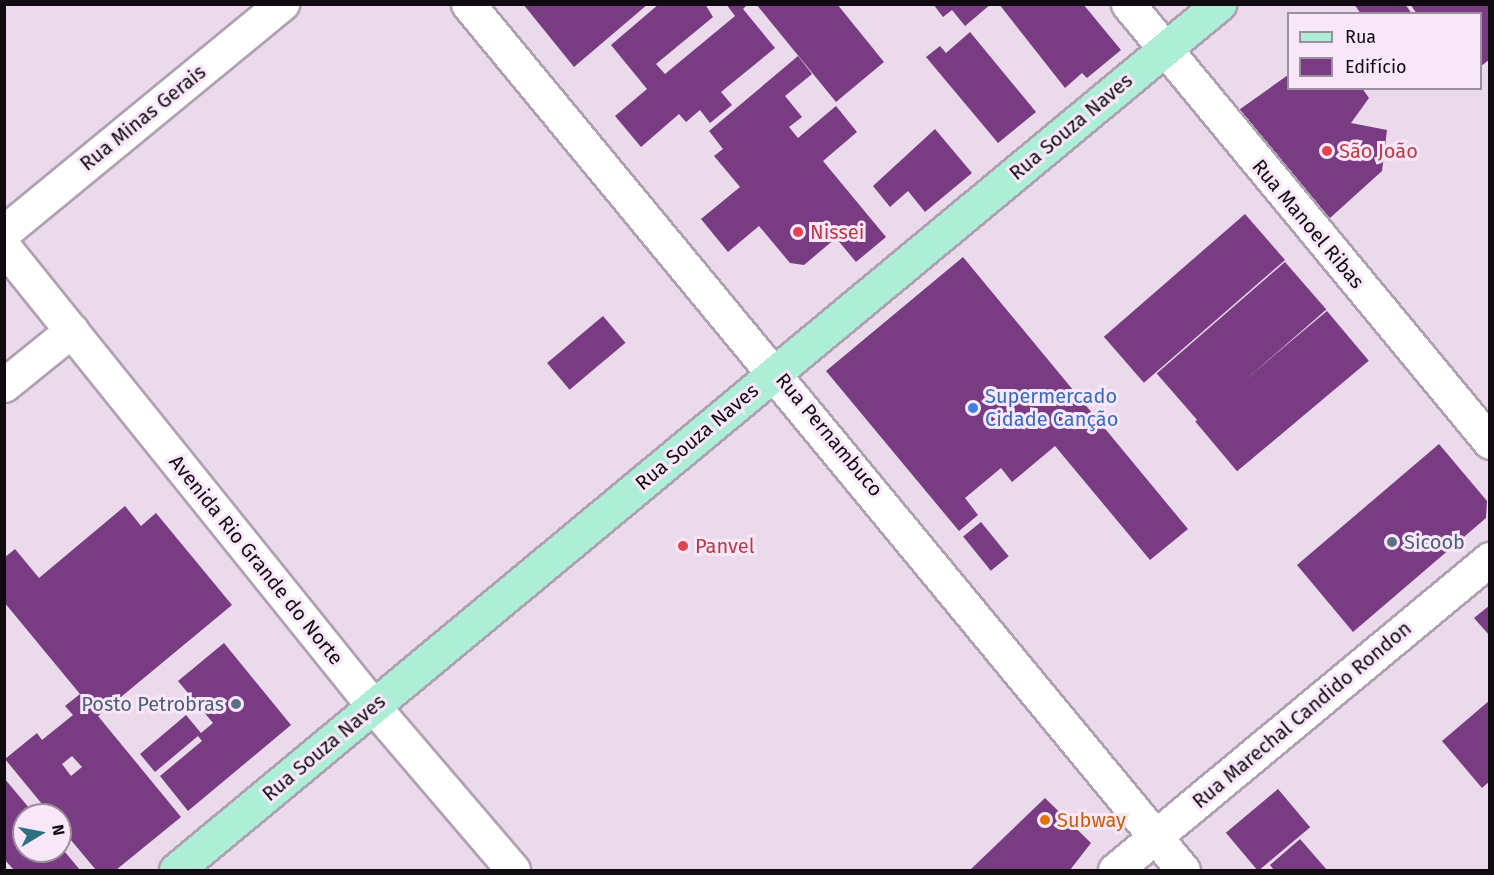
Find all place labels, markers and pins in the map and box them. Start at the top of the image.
place label: São João [1339,139,1418,163]
marker: São João [1320,144,1334,158]
place label: Nissei [810,220,864,244]
marker: Nissei [791,225,805,239]
place label: Supermercado Cidade Canção [985,384,1118,431]
marker: Supermercado Cidade Canção [966,401,980,415]
place label: Sicoob [1404,530,1465,554]
place label: Panvel [695,534,754,558]
marker: Sicoob [1385,535,1399,549]
marker: Panvel [676,539,690,553]
place label: Posto Petrobras [81,692,224,716]
marker: Posto Petrobras [229,697,243,711]
place label: Subway [1057,808,1126,832]
marker: Subway [1038,813,1052,827]

